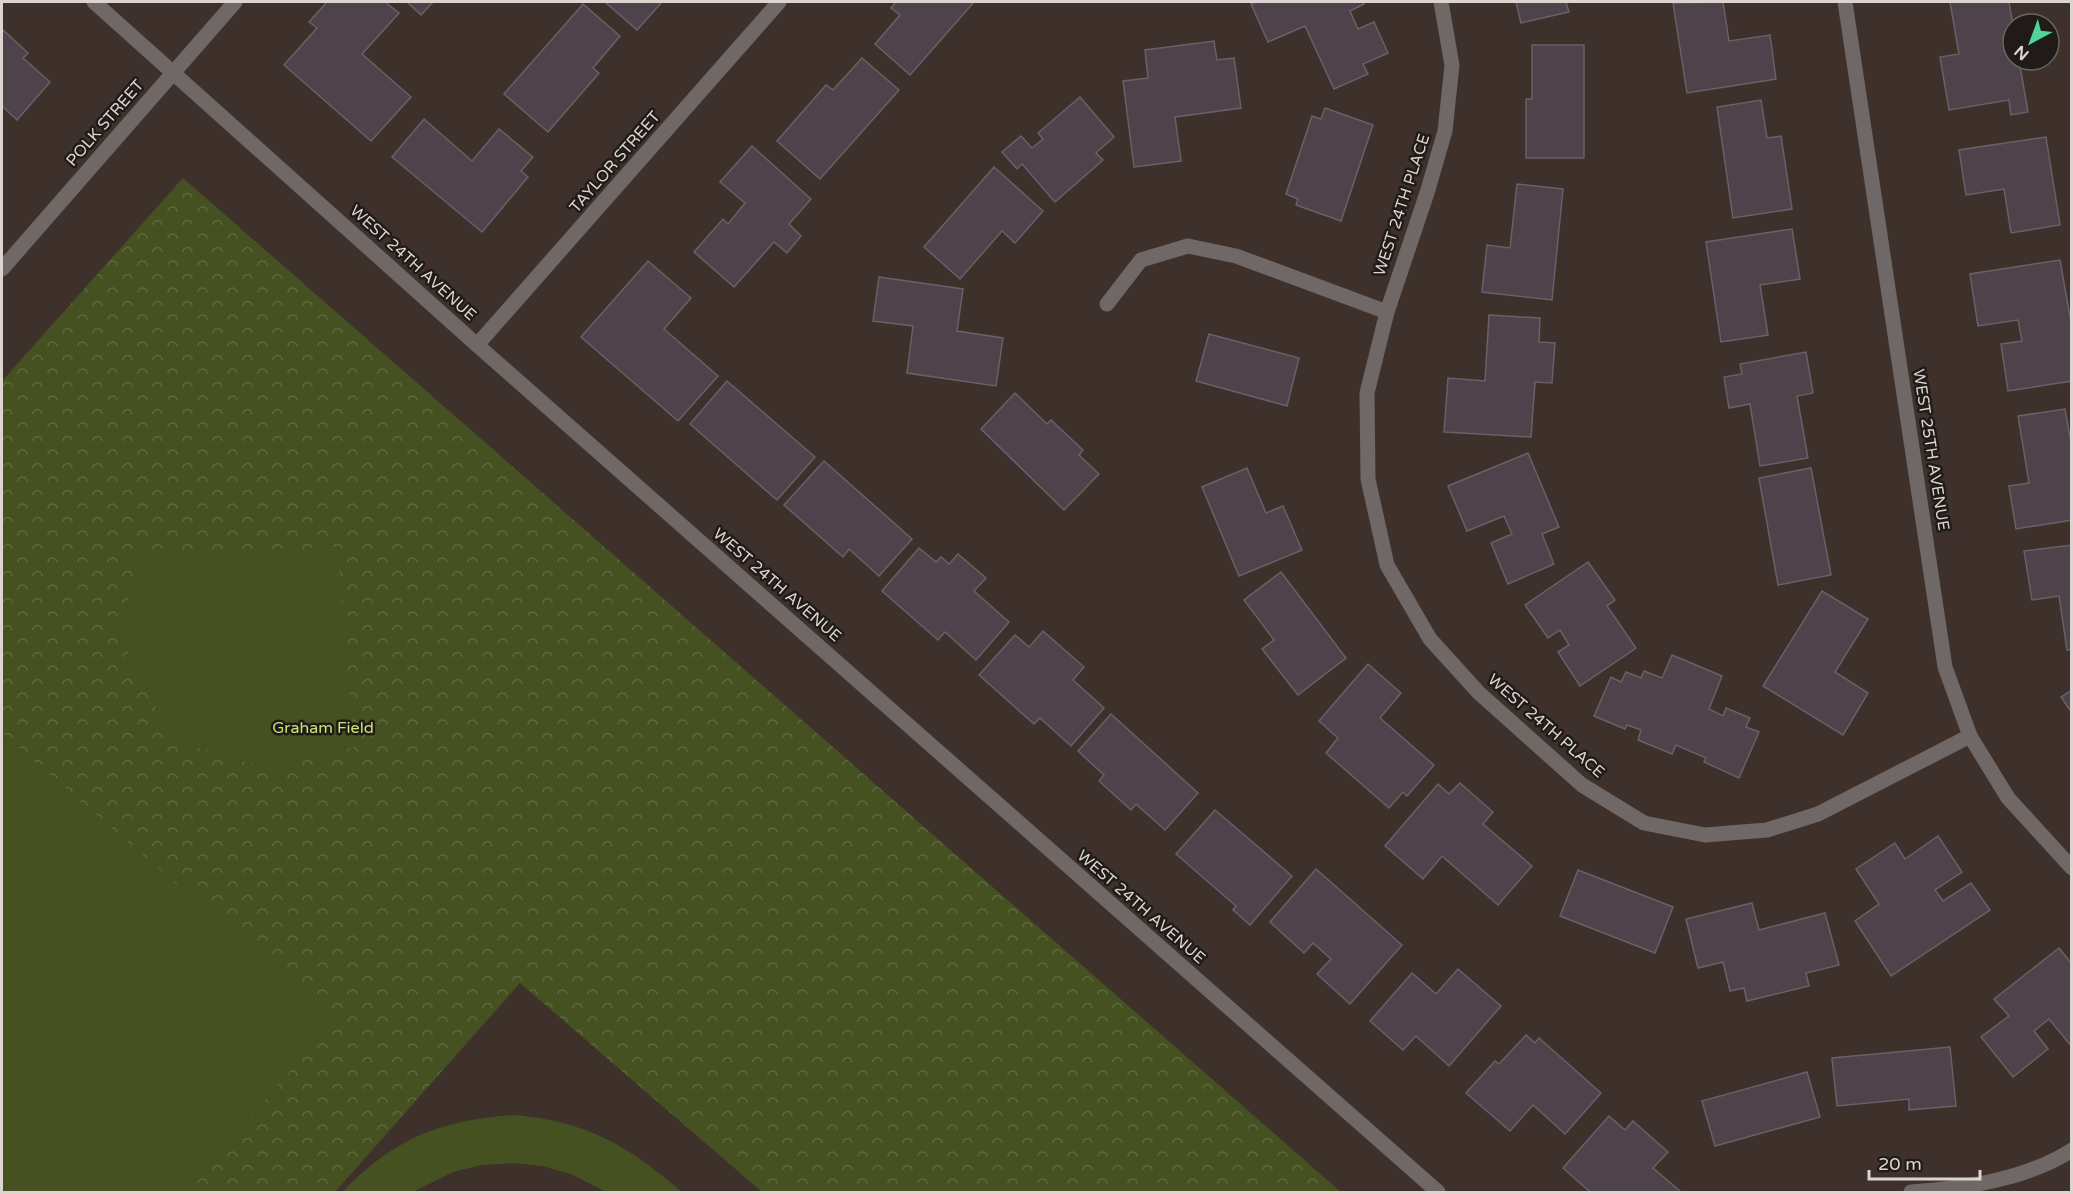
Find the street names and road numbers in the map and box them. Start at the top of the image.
street label: POLK STREET [62,75,148,170]
street label: TAYLOR STREET [565,107,665,217]
street label: WEST 24TH PLACE [1370,131,1434,279]
street label: WEST 24TH AVENUE [346,201,480,325]
street label: WEST 25TH AVENUE [1908,368,1954,532]
street label: WEST 24TH AVENUE [709,524,845,646]
street label: WEST 24TH PLACE [1483,670,1609,782]
street label: WEST 24TH AVENUE [1073,846,1209,968]

